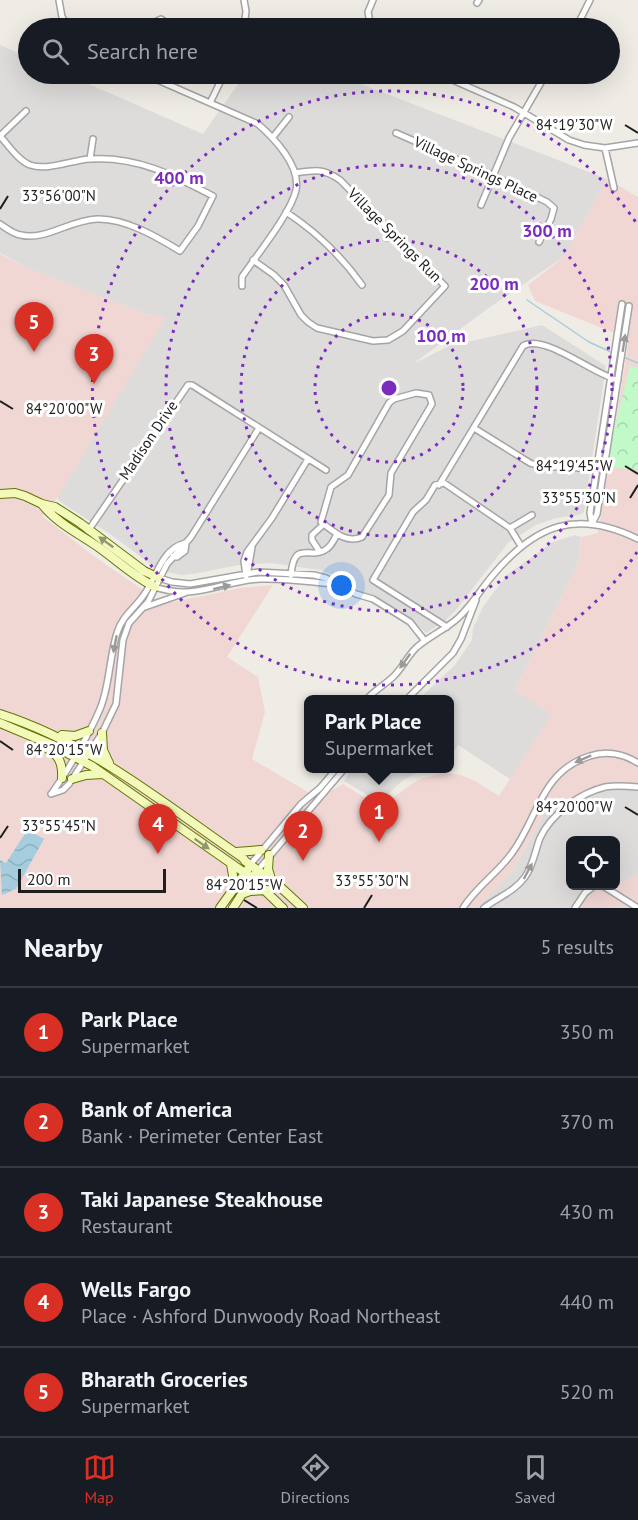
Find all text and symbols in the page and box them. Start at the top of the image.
search box [18,18,620,84]
icon: search [39,35,72,68]
text: Search here [87,37,198,65]
text: 84°19'30"W [536,115,613,134]
street label: Village Springs Place [410,132,541,206]
text: 400 m [154,166,204,189]
street label: Village Springs Run [343,183,446,286]
text: 33°56'00"N [22,186,96,205]
text: 300 m [522,219,572,242]
text: 200 m [469,272,519,295]
pin: 5 [15,302,54,352]
text: 100 m [416,324,466,347]
one-way arrow [619,333,628,352]
pin: 3 [74,334,113,384]
centre of rings [379,378,399,398]
street label: Madison Drive [115,397,181,483]
text: 84°20'00"W [26,399,103,418]
text: 84°19'45"W [536,456,613,475]
text: 33°55'30"N [542,488,616,507]
one-way arrow [99,536,115,548]
your location [327,571,356,600]
one-way arrow [213,582,231,592]
one-way arrow [110,635,119,654]
one-way arrow [399,653,411,669]
popup [304,695,454,773]
text: Park Place [325,707,421,735]
text: Supermarket [325,735,433,761]
text: 84°20'15"W [26,740,103,759]
one-way arrow [573,754,591,764]
pin: 1 [360,792,398,842]
text: 84°20'00"W [536,797,613,816]
pin: 4 [138,804,178,854]
pin: 2 [284,812,322,861]
text: 33°55'45"N [22,816,96,835]
map controls [566,836,620,890]
button: locate [566,836,620,890]
one-way arrow [194,838,210,849]
one-way arrow [522,862,532,880]
scale bar [18,866,166,894]
text: 200 m [27,869,70,889]
text: 33°55'30"N [335,871,409,890]
text: 84°20'15"W [206,875,283,894]
text: Nearby [24,931,102,964]
text: 5 results [541,934,614,960]
text: Park Place [81,1005,178,1033]
text: 1 [38,1019,49,1045]
text: 350 m [560,1019,614,1045]
text: Supermarket [81,1033,189,1059]
text: Bank of America [81,1095,232,1123]
text: 2 [38,1109,49,1135]
text: 370 m [560,1109,614,1135]
text: Bank · Perimeter Center East [81,1123,323,1149]
text: Taki Japanese Steakhouse [81,1185,323,1213]
text: 3 [38,1199,49,1225]
text: 430 m [560,1199,614,1225]
text: Restaurant [81,1213,172,1239]
text: Wells Fargo [81,1275,191,1303]
text: 4 [38,1289,49,1315]
text: 440 m [560,1289,614,1315]
text: Place · Ashford Dunwoody Road Northeast [81,1303,441,1329]
text: Bharath Groceries [81,1365,248,1393]
text: 5 [38,1379,49,1405]
text: 520 m [560,1379,614,1405]
text: Supermarket [81,1393,189,1419]
tab: Map [83,1451,116,1507]
tab: Directions [281,1451,350,1507]
tab: Saved [515,1451,555,1507]

